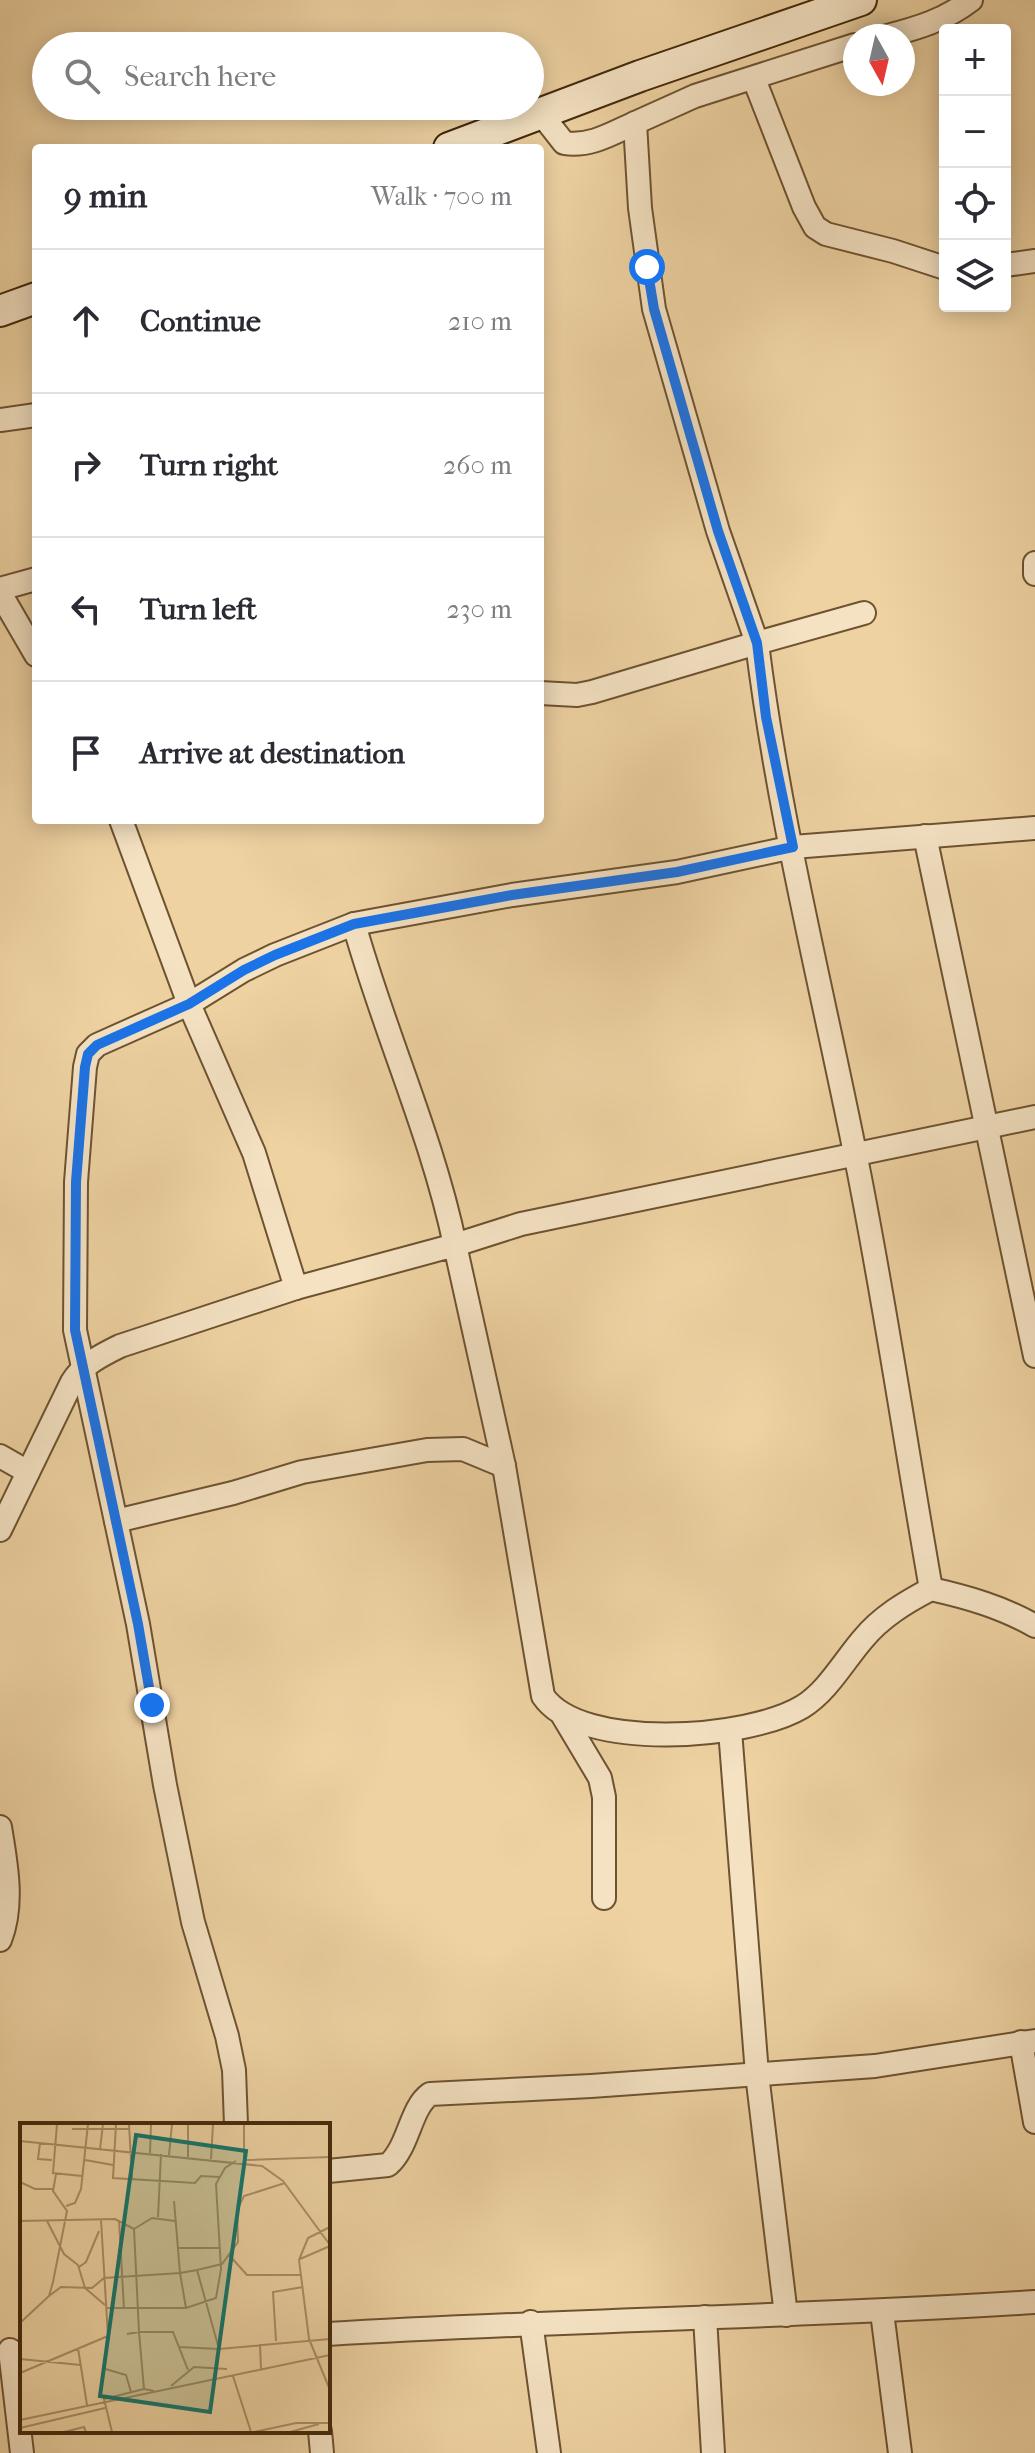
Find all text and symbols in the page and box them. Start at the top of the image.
north arrow [843,24,915,96]
map controls [939,24,1011,312]
button: + [939,24,1011,96]
search box [32,32,544,120]
icon: search [60,54,104,98]
text: Search here [124,59,276,94]
button: − [939,96,1011,168]
button: locate [939,168,1011,240]
text: 9 min [64,176,147,216]
text: Walk · 700 m [371,181,512,212]
button: layers [939,240,1011,312]
route start [629,249,665,285]
icon: ahead [64,299,108,343]
text: Continue [140,304,261,339]
text: 210 m [448,306,512,337]
icon: right [64,443,108,487]
text: Turn right [140,448,278,483]
text: 260 m [443,450,512,481]
icon: left [64,587,108,631]
text: Turn left [140,592,257,627]
text: 230 m [446,594,512,625]
icon: arrive [64,731,108,775]
text: Arrive at destination [140,736,405,771]
route end [134,1687,170,1723]
inset map [20,2123,330,2433]

